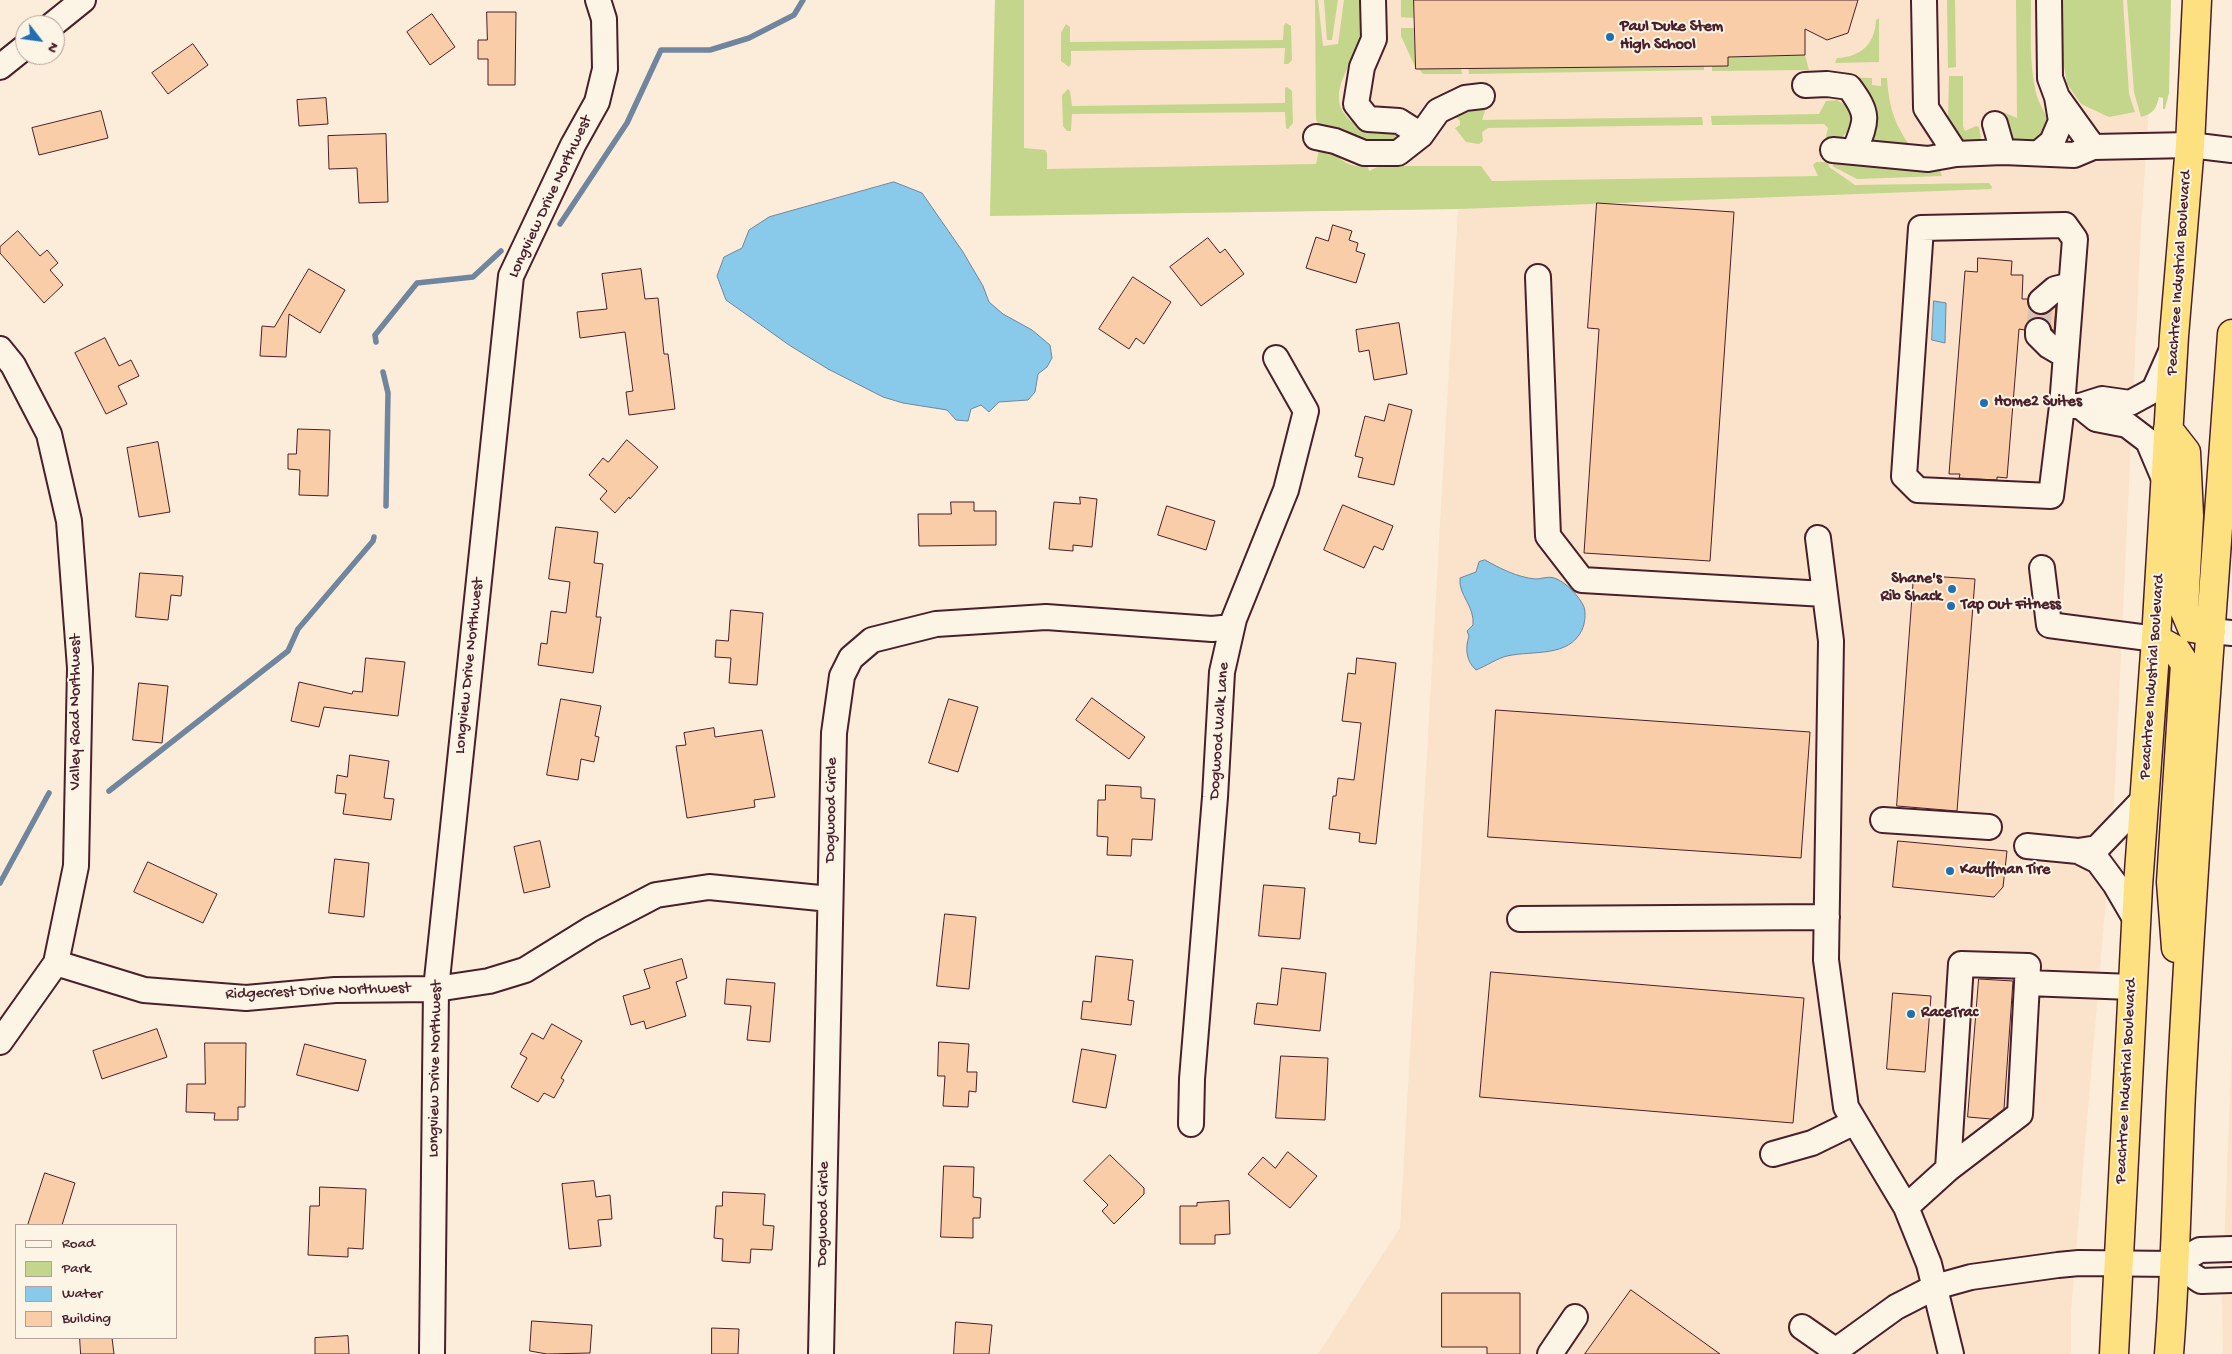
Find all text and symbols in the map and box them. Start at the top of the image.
north arrow [15,15,65,65]
place label: Paul Duke Stem High School [1620,18,1723,56]
marker: Paul Duke Stem High School [1604,31,1616,43]
text: N [43,39,62,55]
street label: Longview Drive Northwest [505,113,597,281]
street label: Peachtree Industrial Boulevard [2163,170,2197,376]
place label: Home2 Suites [1994,393,2082,413]
marker: Home2 Suites [1978,397,1990,409]
place label: Shane's Rib Shack [1880,570,1942,608]
street label: Peachtree Industrial Boulevard [2136,574,2170,780]
street label: Longview Drive Northwest [451,577,489,755]
marker: Shane's Rib Shack [1946,583,1958,595]
place label: Tap Out Fitness [1961,596,2061,616]
marker: Tap Out Fitness [1945,600,1957,612]
street label: Valley Road Northwest [67,634,87,790]
street label: Dogwood Walk Lane [1206,662,1234,800]
street label: Dogwood Circle [821,757,843,863]
place label: Kauffman Tire [1960,861,2050,881]
marker: Kauffman Tire [1944,865,1956,877]
street label: Peachtree Industrial Boulevard [2112,978,2142,1184]
street label: Ridgecrest Drive Northwest [225,979,411,1005]
street label: Longview Drive Northwest [425,980,447,1158]
place label: RaceTrac [1921,1004,1978,1024]
marker: RaceTrac [1905,1008,1917,1020]
street label: Dogwood Circle [813,1161,835,1267]
legend [15,1224,178,1339]
text: Road [62,1235,95,1253]
text: Park [62,1260,91,1278]
text: Water [62,1285,102,1303]
text: Building [62,1310,111,1328]

